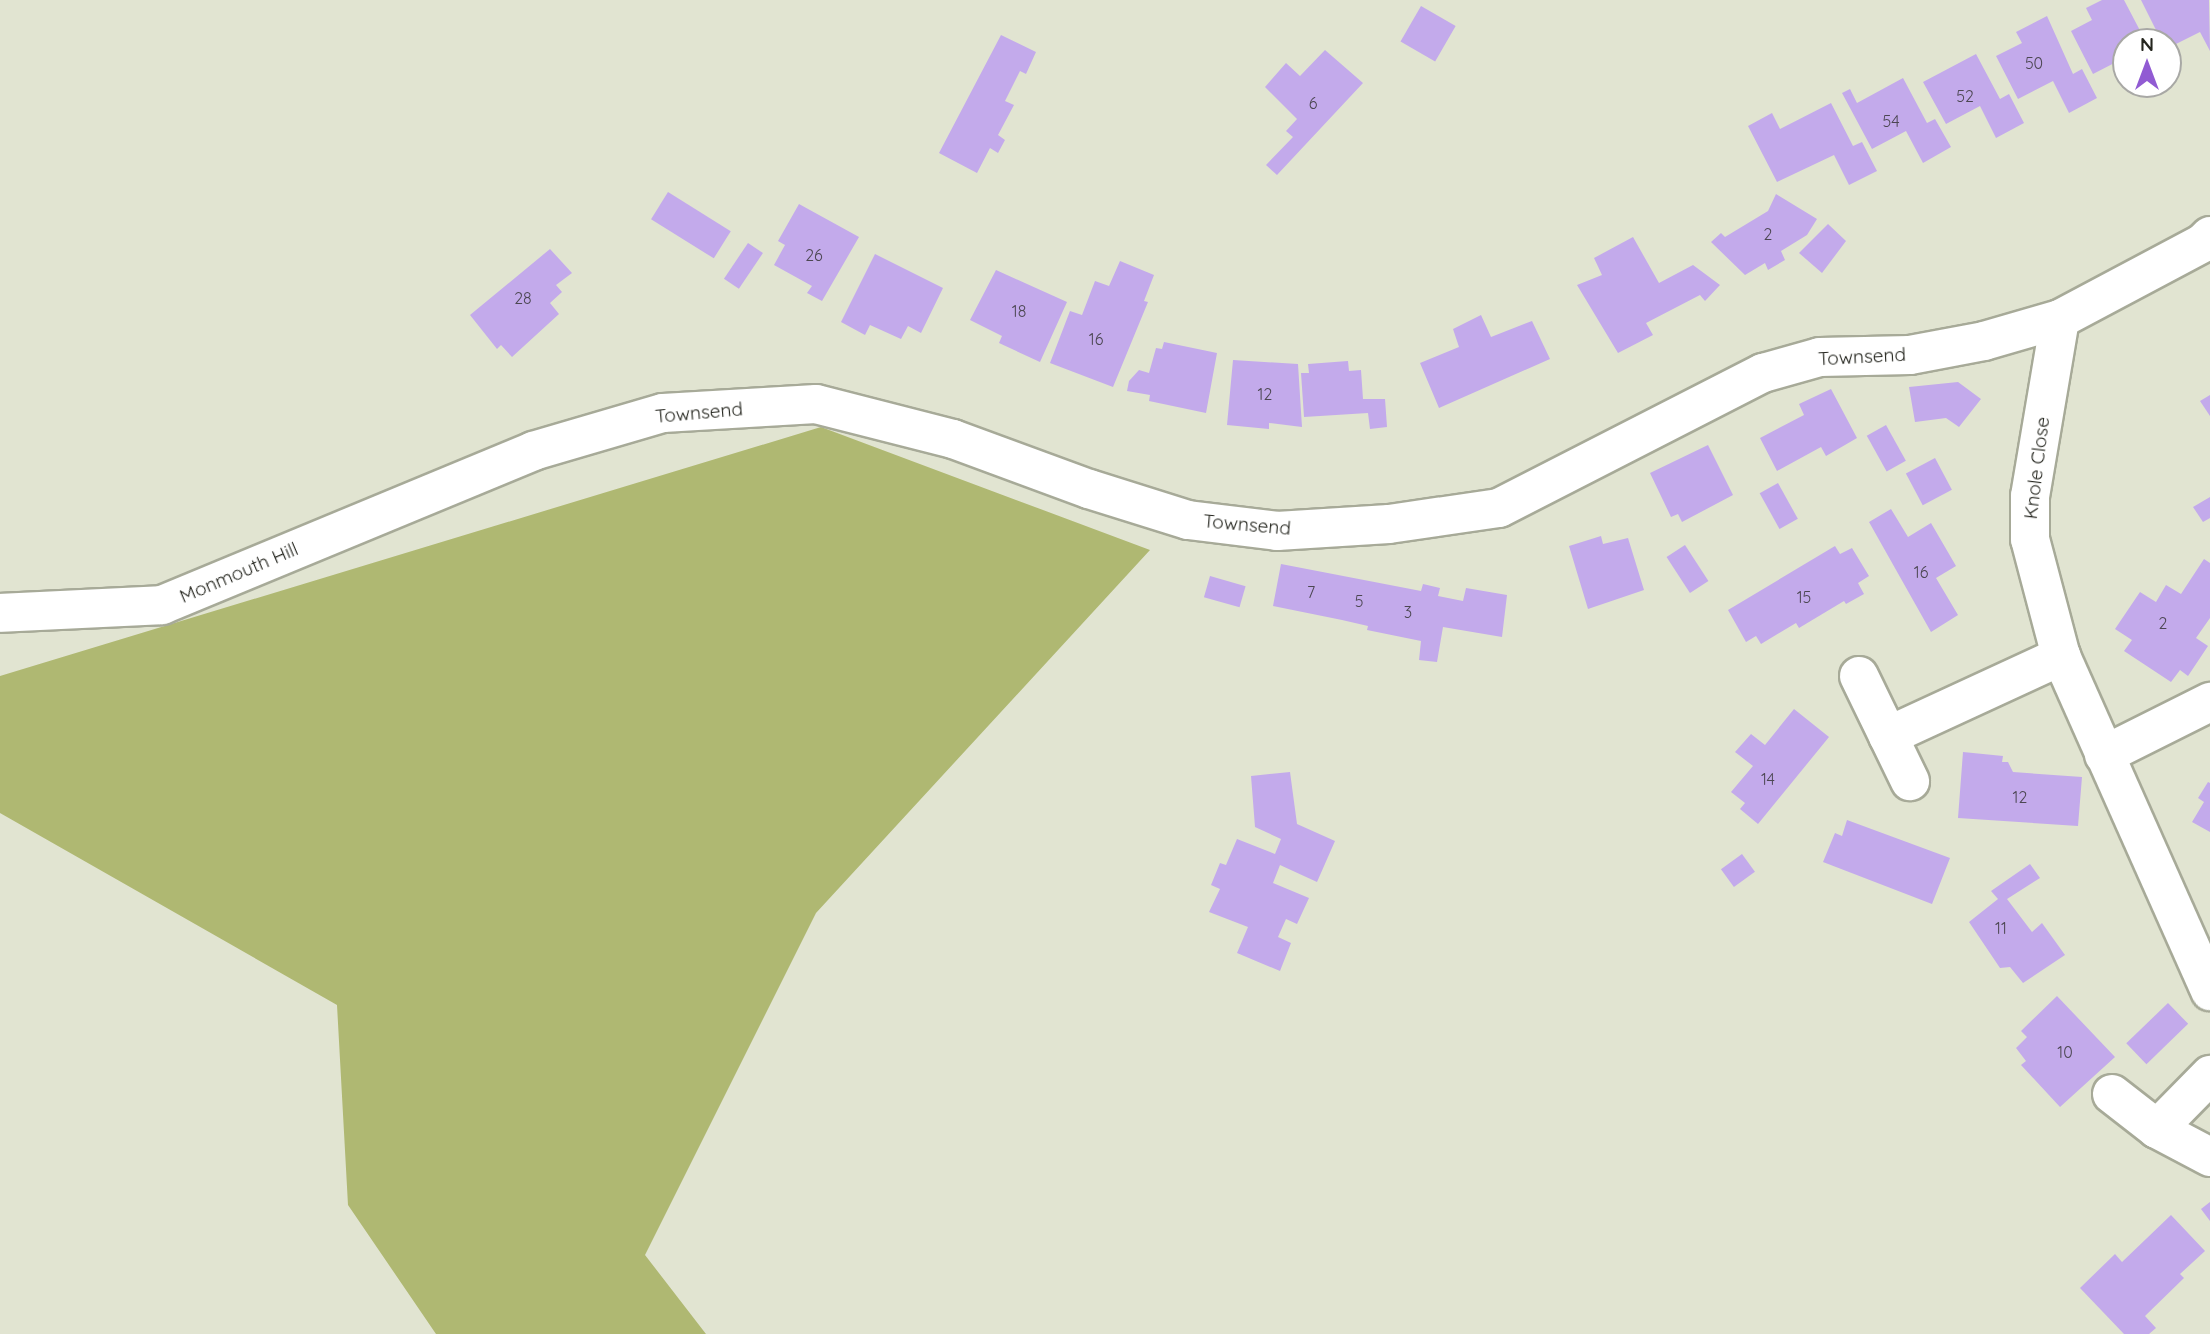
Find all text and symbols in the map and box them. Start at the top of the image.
north arrow [2112,28,2182,98]
text: N [2140,32,2154,56]
house number: 50 [2025,53,2043,73]
house number: 52 [1956,86,1974,106]
house number: 6 [1309,93,1317,113]
house number: 54 [1882,111,1900,131]
house number: 2 [1764,224,1772,244]
house number: 26 [805,245,823,265]
house number: 28 [514,288,532,308]
house number: 18 [1012,301,1026,321]
house number: 16 [1089,329,1103,349]
street label: Townsend [1817,343,1907,371]
house number: 12 [1258,384,1272,404]
street label: Townsend [654,398,744,428]
street label: Knole Close [2019,416,2055,520]
street label: Townsend [1202,510,1292,540]
street label: Monmouth Hill [176,538,302,608]
house number: 16 [1914,562,1928,582]
house number: 7 [1307,582,1315,602]
house number: 15 [1797,587,1811,607]
house number: 5 [1355,591,1363,611]
house number: 3 [1404,602,1412,622]
house number: 2 [2159,613,2167,633]
house number: 14 [1761,769,1775,789]
house number: 12 [2013,787,2027,807]
house number: 11 [1995,918,2007,938]
house number: 10 [2057,1042,2073,1062]

